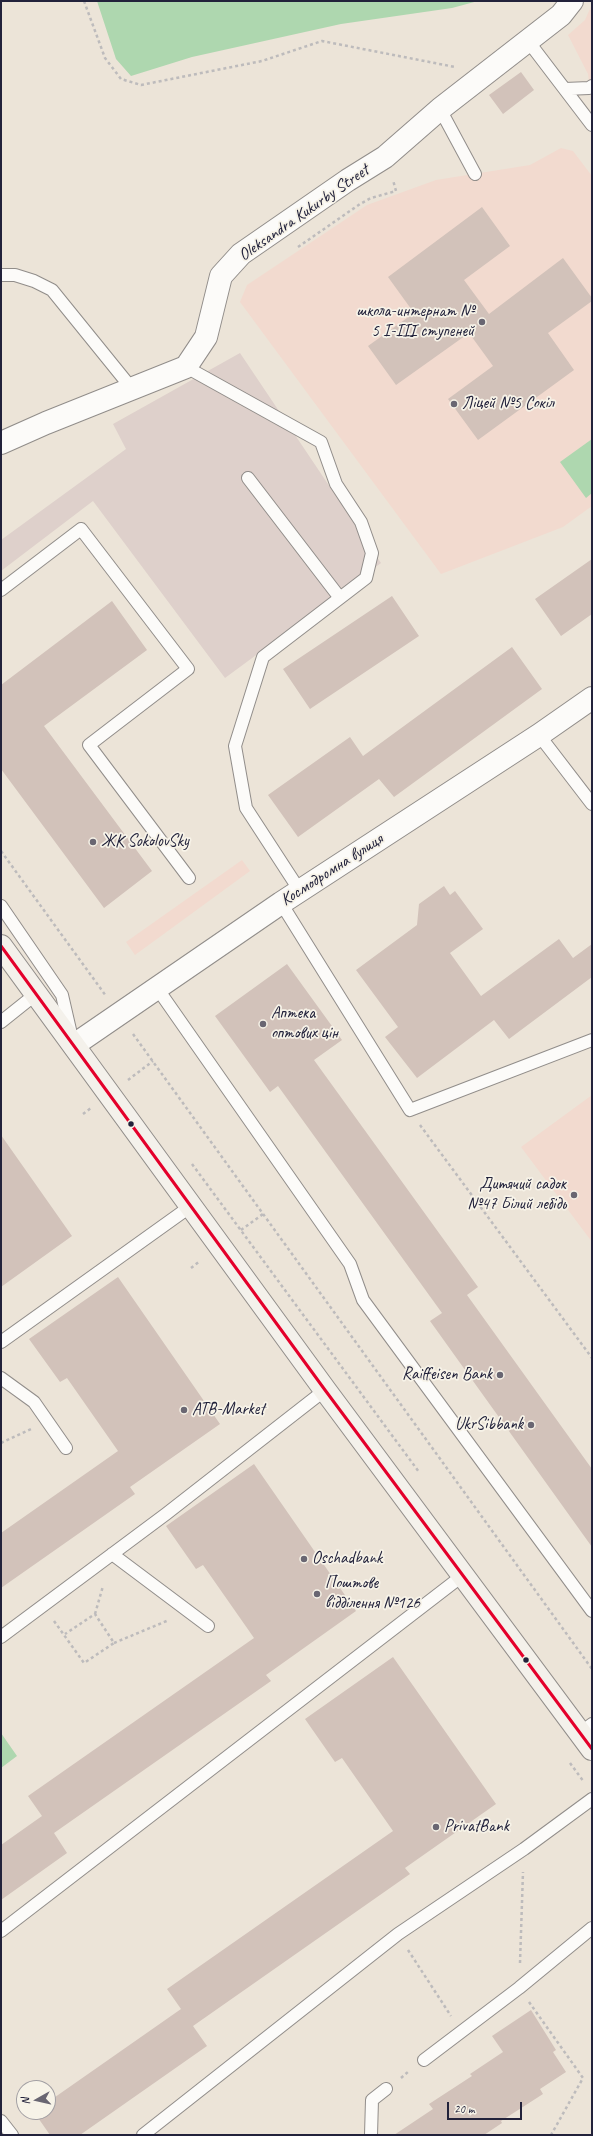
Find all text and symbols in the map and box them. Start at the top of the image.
street label: Oleksandra Kukurby Street [235,160,373,266]
place label: школа-интернат № 5 I-III ступеней [356,302,474,342]
marker: школа-интернат № 5 I-III ступеней [477,317,487,327]
place label: Ліцей №5 Сокіл [462,394,554,414]
marker: Ліцей №5 Сокіл [449,399,459,409]
street label: Космодромна вулиця [277,829,387,911]
place label: ЖК SokolovSky [101,832,189,852]
marker: ЖК SokolovSky [88,837,98,847]
place label: Аптека оптових цін [271,1004,338,1044]
marker: Аптека оптових цін [258,1019,268,1029]
unlabelled marker [126,1119,136,1129]
place label: Дитячий садок №47 Білий лебідь [467,1175,566,1215]
marker: Дитячий садок №47 Білий лебідь [569,1190,579,1200]
place label: Raiffeisen Bank [402,1365,492,1385]
marker: Raiffeisen Bank [495,1370,505,1380]
place label: ATB-Market [192,1400,265,1420]
marker: ATB-Market [179,1405,189,1415]
place label: UkrSibbank [455,1415,523,1435]
marker: UkrSibbank [526,1420,536,1430]
place label: Oschadbank [312,1549,382,1569]
marker: Oschadbank [299,1554,309,1564]
place label: Поштове відділення №126 [325,1574,420,1614]
marker: Поштове відділення №126 [312,1589,322,1599]
unlabelled marker [521,1655,531,1665]
place label: PrivatBank [444,1817,509,1837]
marker: PrivatBank [431,1822,441,1832]
north arrow [16,2080,56,2120]
scale bar [449,2094,524,2120]
text: N [18,2097,33,2106]
text: 20 m [454,2101,474,2117]

